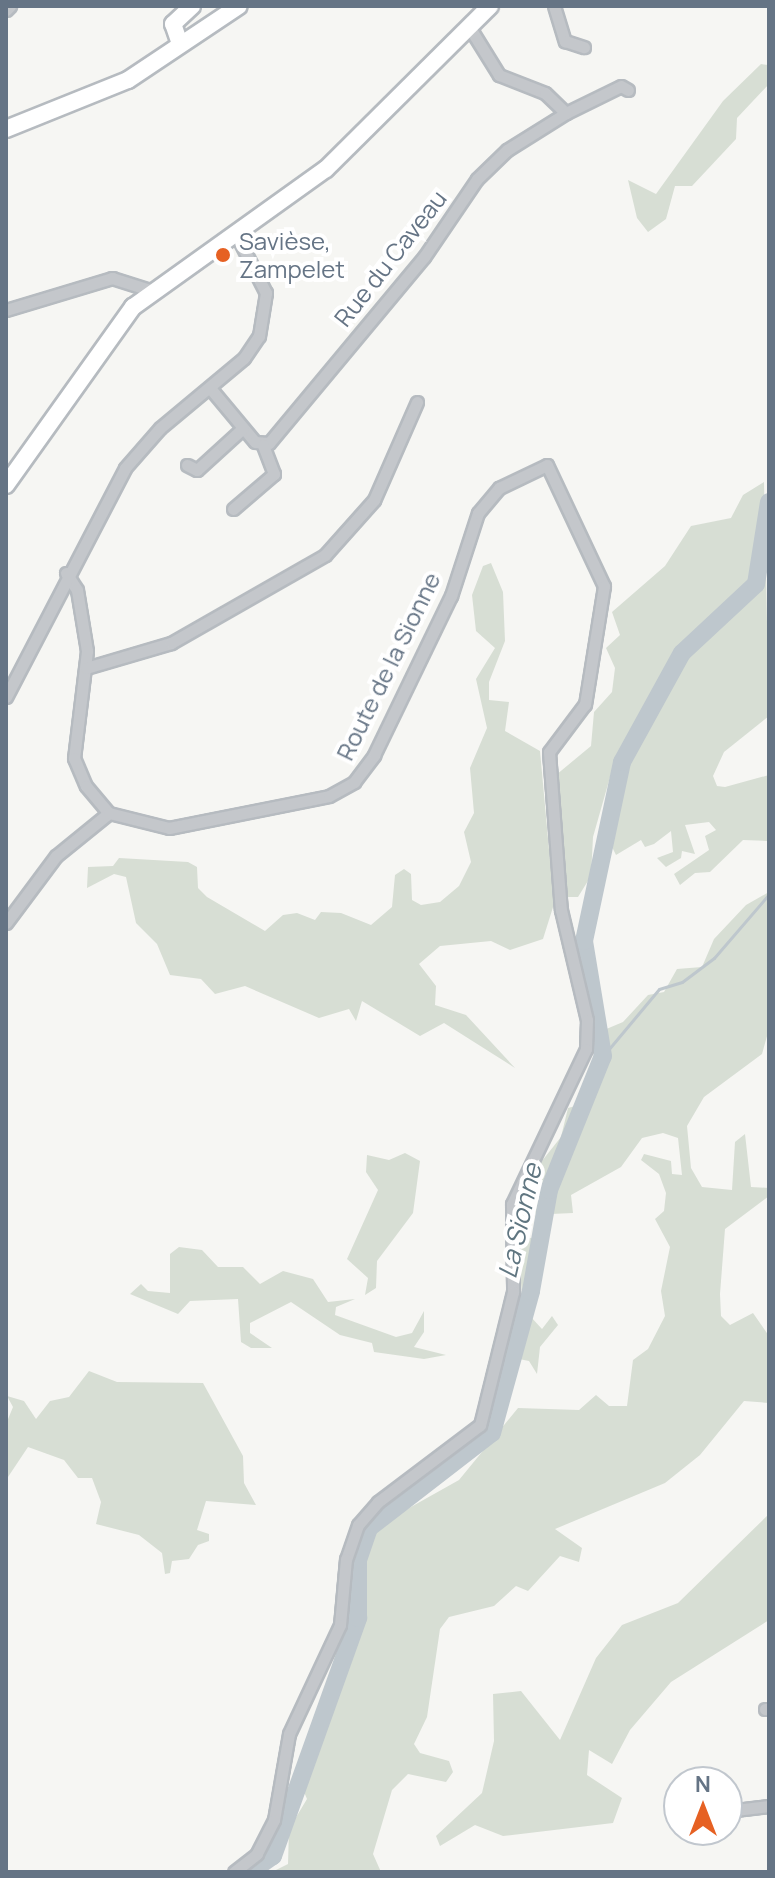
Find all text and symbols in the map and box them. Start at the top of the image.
street label: Rue du Caveau [328,184,452,332]
place label: Savièse, Zampelet [239,227,345,283]
marker: Savièse, Zampelet [214,246,232,264]
street label: Route de la Sionne [330,567,446,765]
water label: La Sionne [492,1161,548,1281]
north arrow [663,1766,743,1846]
text: N [695,1769,711,1799]

